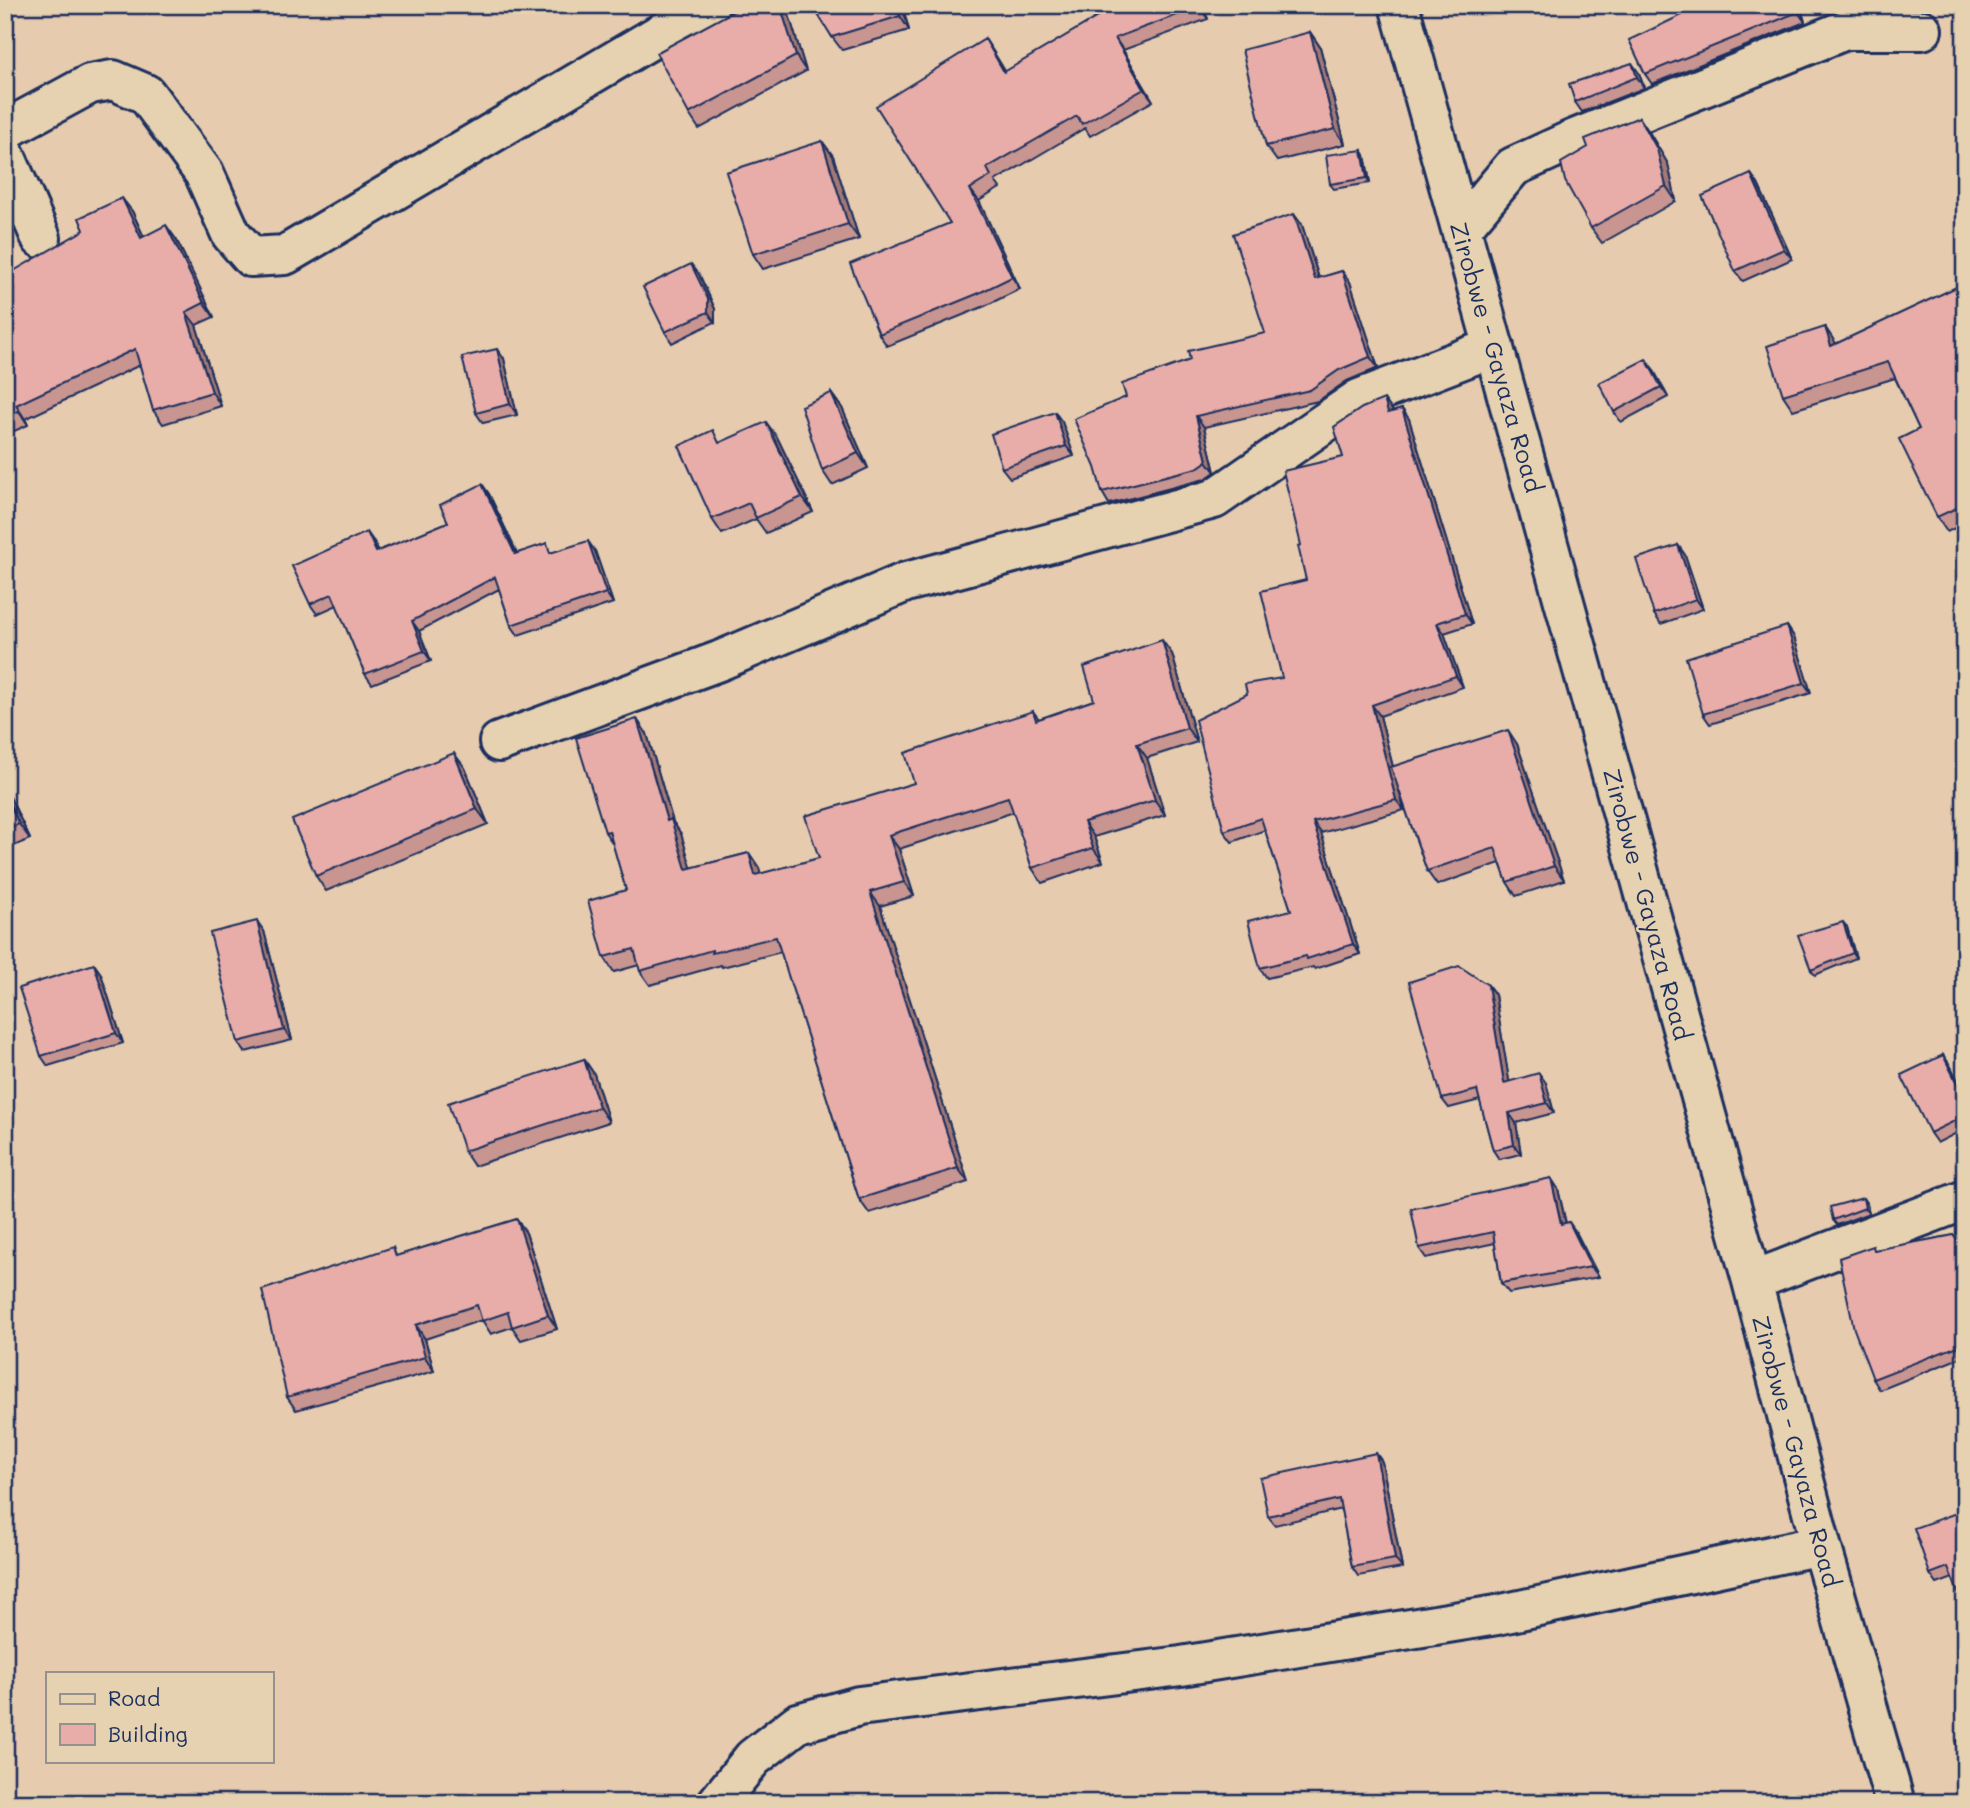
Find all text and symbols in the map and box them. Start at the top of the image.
street label: Zirobwe - Gayaza Road [1444,218,1550,496]
street label: Zirobwe - Gayaza Road [1597,765,1699,1043]
street label: Zirobwe - Gayaza Road [1746,1312,1848,1590]
legend [46,1672,273,1762]
text: Road [108,1684,160,1711]
text: Building [108,1720,188,1747]

